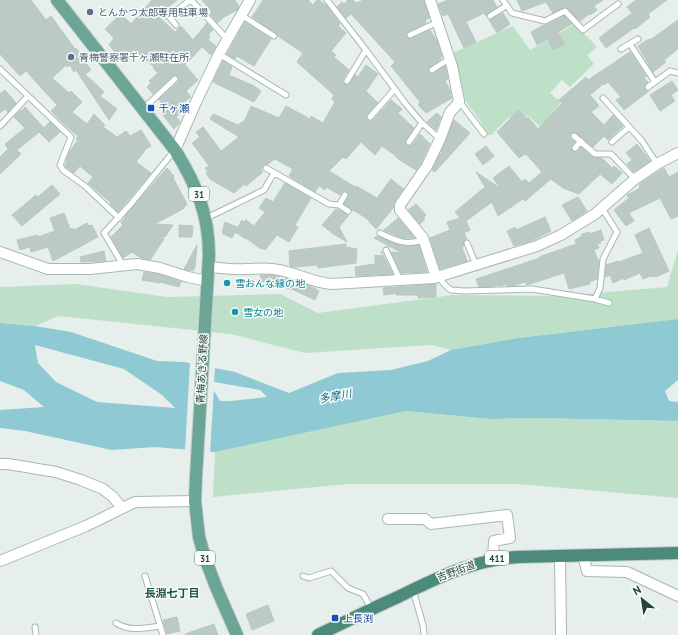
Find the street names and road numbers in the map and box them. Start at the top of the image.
road number: 31 [189,187,209,201]
street label: 青梅あきる野線 [194,334,210,404]
road number: 31 [195,551,215,565]
road number: 411 [485,551,509,565]
street label: 吉野街道 [435,558,477,584]

